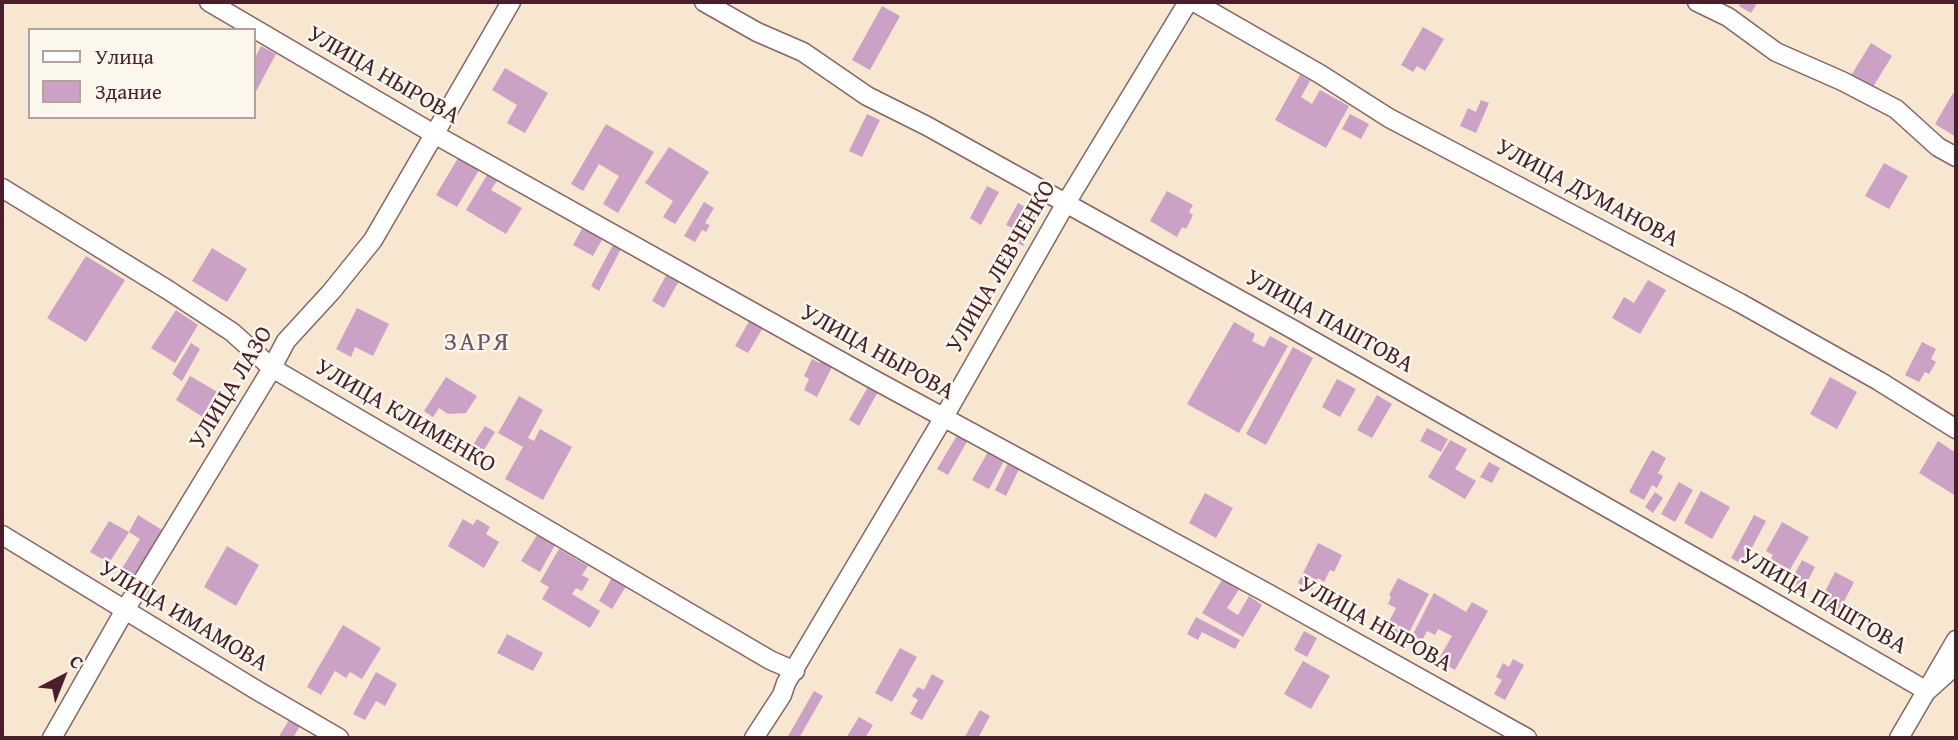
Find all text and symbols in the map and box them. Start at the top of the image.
street label: УЛИЦА НЫРОВА [302,21,464,131]
legend [28,28,256,119]
text: Улица [95,41,154,72]
text: Здание [95,76,162,107]
street label: УЛИЦА ДУМАНОВА [1490,134,1684,254]
street label: УЛИЦА ЛЕВЧЕНКО [941,176,1063,358]
street label: УЛИЦА ПАШТОВА [1240,264,1418,380]
street label: УЛИЦА НЫРОВА [795,299,959,407]
street label: УЛИЦА ЛАЗО [184,321,280,455]
district label: ЗАРЯ [444,327,510,359]
street label: УЛИЦА КЛИМЕНКО [310,354,500,480]
street label: УЛИЦА ПАШТОВА [1735,543,1911,661]
street label: УЛИЦА ИМАМОВА [93,555,273,679]
street label: УЛИЦА НЫРОВА [1293,571,1457,679]
north arrow [28,642,98,712]
text: С [64,647,90,675]

